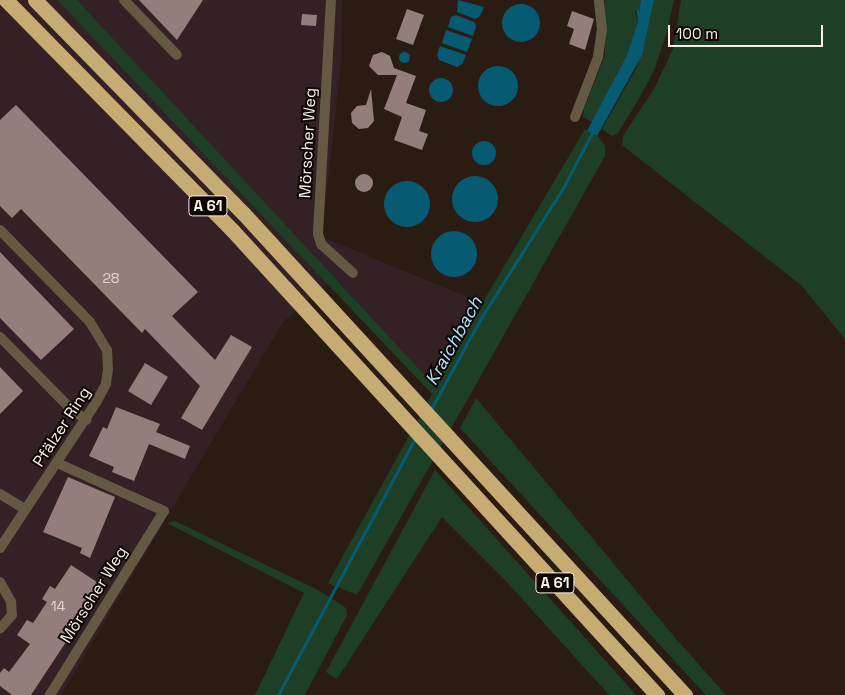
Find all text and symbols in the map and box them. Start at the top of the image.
scale bar [670,15,825,47]
text: 100 m [676,24,718,43]
street label: Mörscher Weg [296,87,320,199]
road number: A 61 [188,194,228,218]
house number: 28 [102,270,120,286]
water label: Kraichbach [421,293,487,389]
street label: Pfälzer Ring [29,383,95,471]
street label: Mörscher Weg [57,543,131,647]
road number: A 61 [535,570,575,596]
house number: 14 [51,598,65,614]

